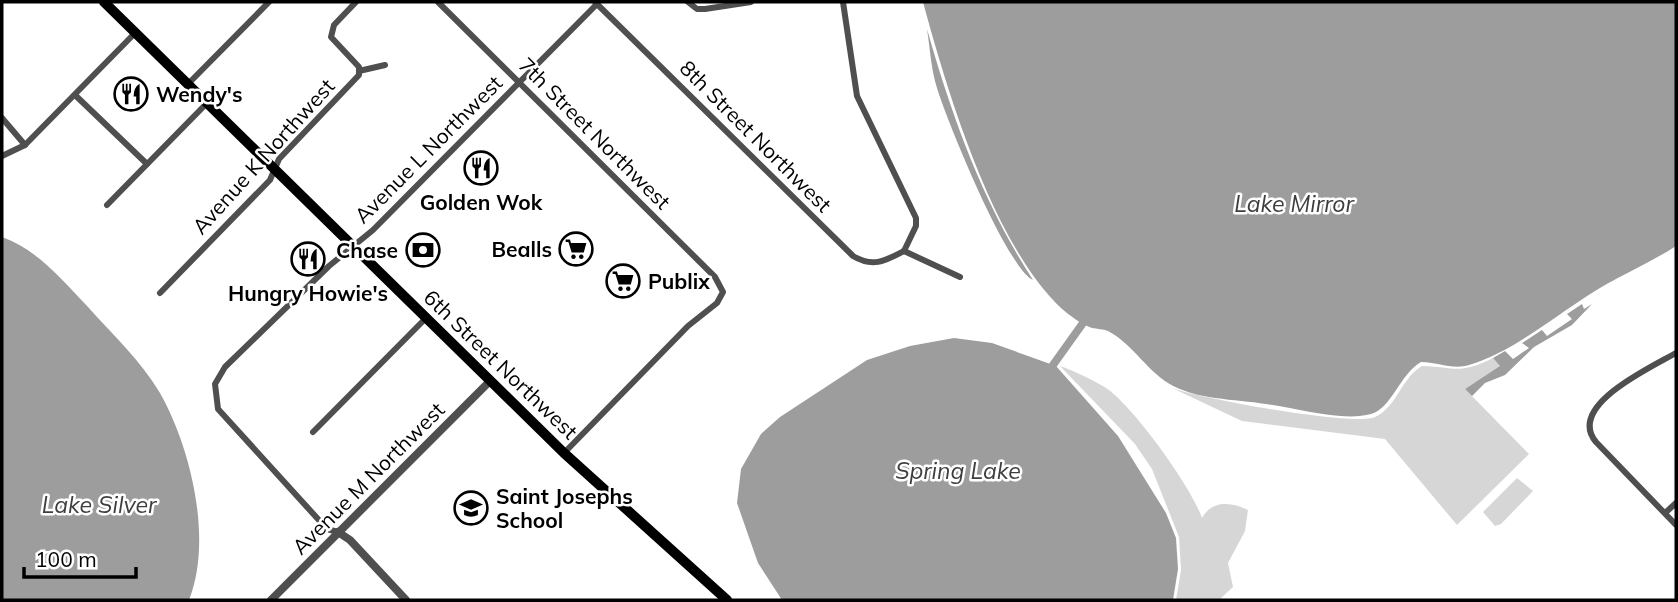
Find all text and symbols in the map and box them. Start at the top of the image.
street label: 7th Street Northwest [514,52,676,214]
street label: 8th Street Northwest [675,55,837,217]
street label: Avenue L Northwest [349,70,507,228]
street label: Avenue K Northwest [186,73,340,239]
restaurant icon: Wendy's [112,75,150,113]
place label: Wendy's [156,81,242,107]
restaurant icon: Golden Wok [462,149,500,187]
place label: Golden Wok [420,189,543,215]
water label: Lake Mirror [1234,189,1355,218]
supermarket icon: Bealls [557,230,595,268]
bank icon: Chase [404,231,442,269]
place label: Bealls [491,236,552,262]
place label: Chase [336,237,398,263]
restaurant icon: Hungry Howie's [289,240,327,278]
supermarket icon: Publix [604,262,642,300]
place label: Publix [648,268,710,294]
place label: Hungry Howie's [228,280,388,306]
street label: 6th Street Northwest [419,284,583,444]
street label: Avenue M Northwest [286,396,450,560]
water label: Spring Lake [895,456,1021,485]
place label: Saint Josephs School [496,483,633,533]
school or university icon: Saint Josephs School [452,489,490,527]
water label: Lake Silver [42,490,158,519]
scale bar [24,536,136,580]
text: 100 m [35,546,97,572]

